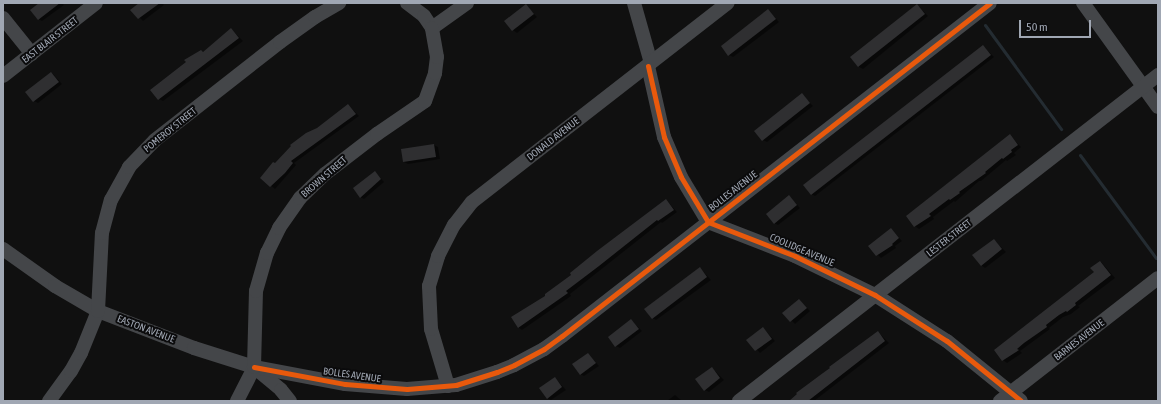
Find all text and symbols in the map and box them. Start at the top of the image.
scale bar [1021,12,1093,38]
street label: EAST BLAIR STREET [19,14,81,66]
text: 50 m [1026,20,1048,34]
street label: POMEROY STREET [141,105,199,155]
street label: DONALD AVENUE [524,115,582,163]
street label: BROWN STREET [299,154,349,200]
street label: BOLLES AVENUE [706,168,760,214]
street label: LESTER STREET [924,217,974,259]
street label: COOLIDGE AVENUE [768,231,836,269]
street label: EASTON AVENUE [116,313,176,345]
street label: BARNES AVENUE [1052,317,1106,363]
street label: BOLLES AVENUE [322,365,382,385]

